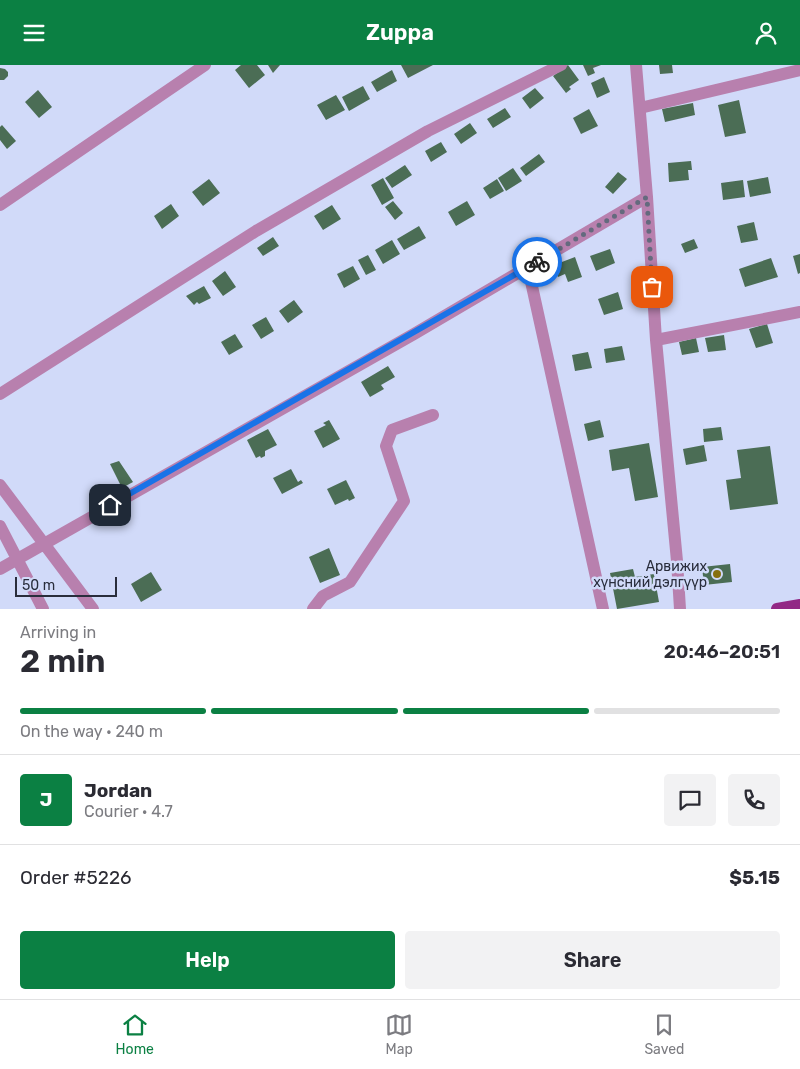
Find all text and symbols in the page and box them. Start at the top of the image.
icon: menu [20,19,48,47]
text: Zuppa [366,19,434,46]
icon: person [752,19,780,47]
courier [512,237,562,287]
icon: bike [523,248,551,276]
pin [631,266,673,308]
icon: bag [638,273,666,301]
pin [89,484,131,526]
icon: home [96,491,124,519]
place label: Арвижих хүнсний дэлгүүр [593,558,707,591]
marker: Арвижих хүнсний дэлгүүр [711,568,723,580]
scale bar [15,574,118,597]
text: 50 m [22,577,55,594]
text: Arriving in [20,623,96,642]
text: 20:46–20:51 [664,640,780,663]
text: 2 min [20,642,105,680]
text: On the way · 240 m [20,722,163,741]
button: chat [664,774,716,826]
button: phone [728,774,780,826]
text: Jordan [84,779,152,802]
text: J [40,788,52,811]
text: Courier · 4.7 [84,802,173,821]
text: Order #5226 [20,866,132,889]
text: $5.15 [729,866,780,889]
button: Help [20,931,395,989]
button: Share [405,931,780,989]
tab: Home [116,1011,154,1058]
tab: Map [385,1011,413,1058]
tab: Saved [644,1011,684,1058]

